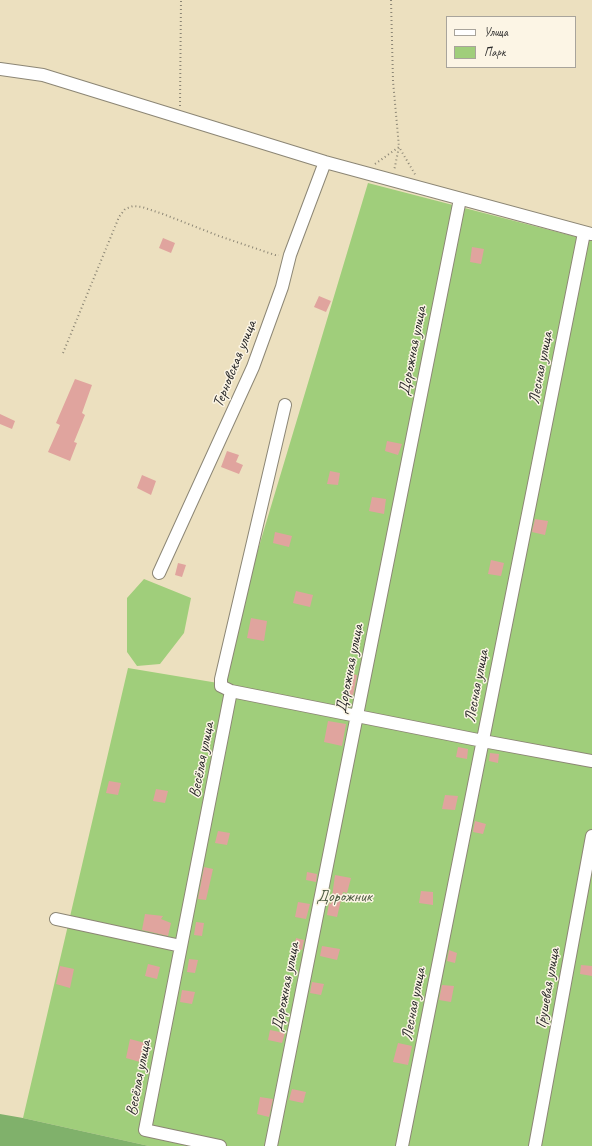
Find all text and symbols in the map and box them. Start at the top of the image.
legend [446,16,576,68]
text: Улица [484,24,508,40]
text: Парк [484,44,505,60]
street label: Дорожная улица [395,305,431,397]
street label: Терновская улица [209,318,261,410]
street label: Лесная улица [525,330,557,406]
street label: Дорожная улица [332,623,368,715]
street label: Лесная улица [461,648,493,724]
street label: Весёлая улица [185,721,219,799]
park label: Дорожник [316,887,372,907]
street label: Дорожная улица [268,941,304,1033]
street label: Грушевая улица [532,947,564,1029]
street label: Лесная улица [398,966,430,1042]
street label: Весёлая улица [122,1039,156,1117]

